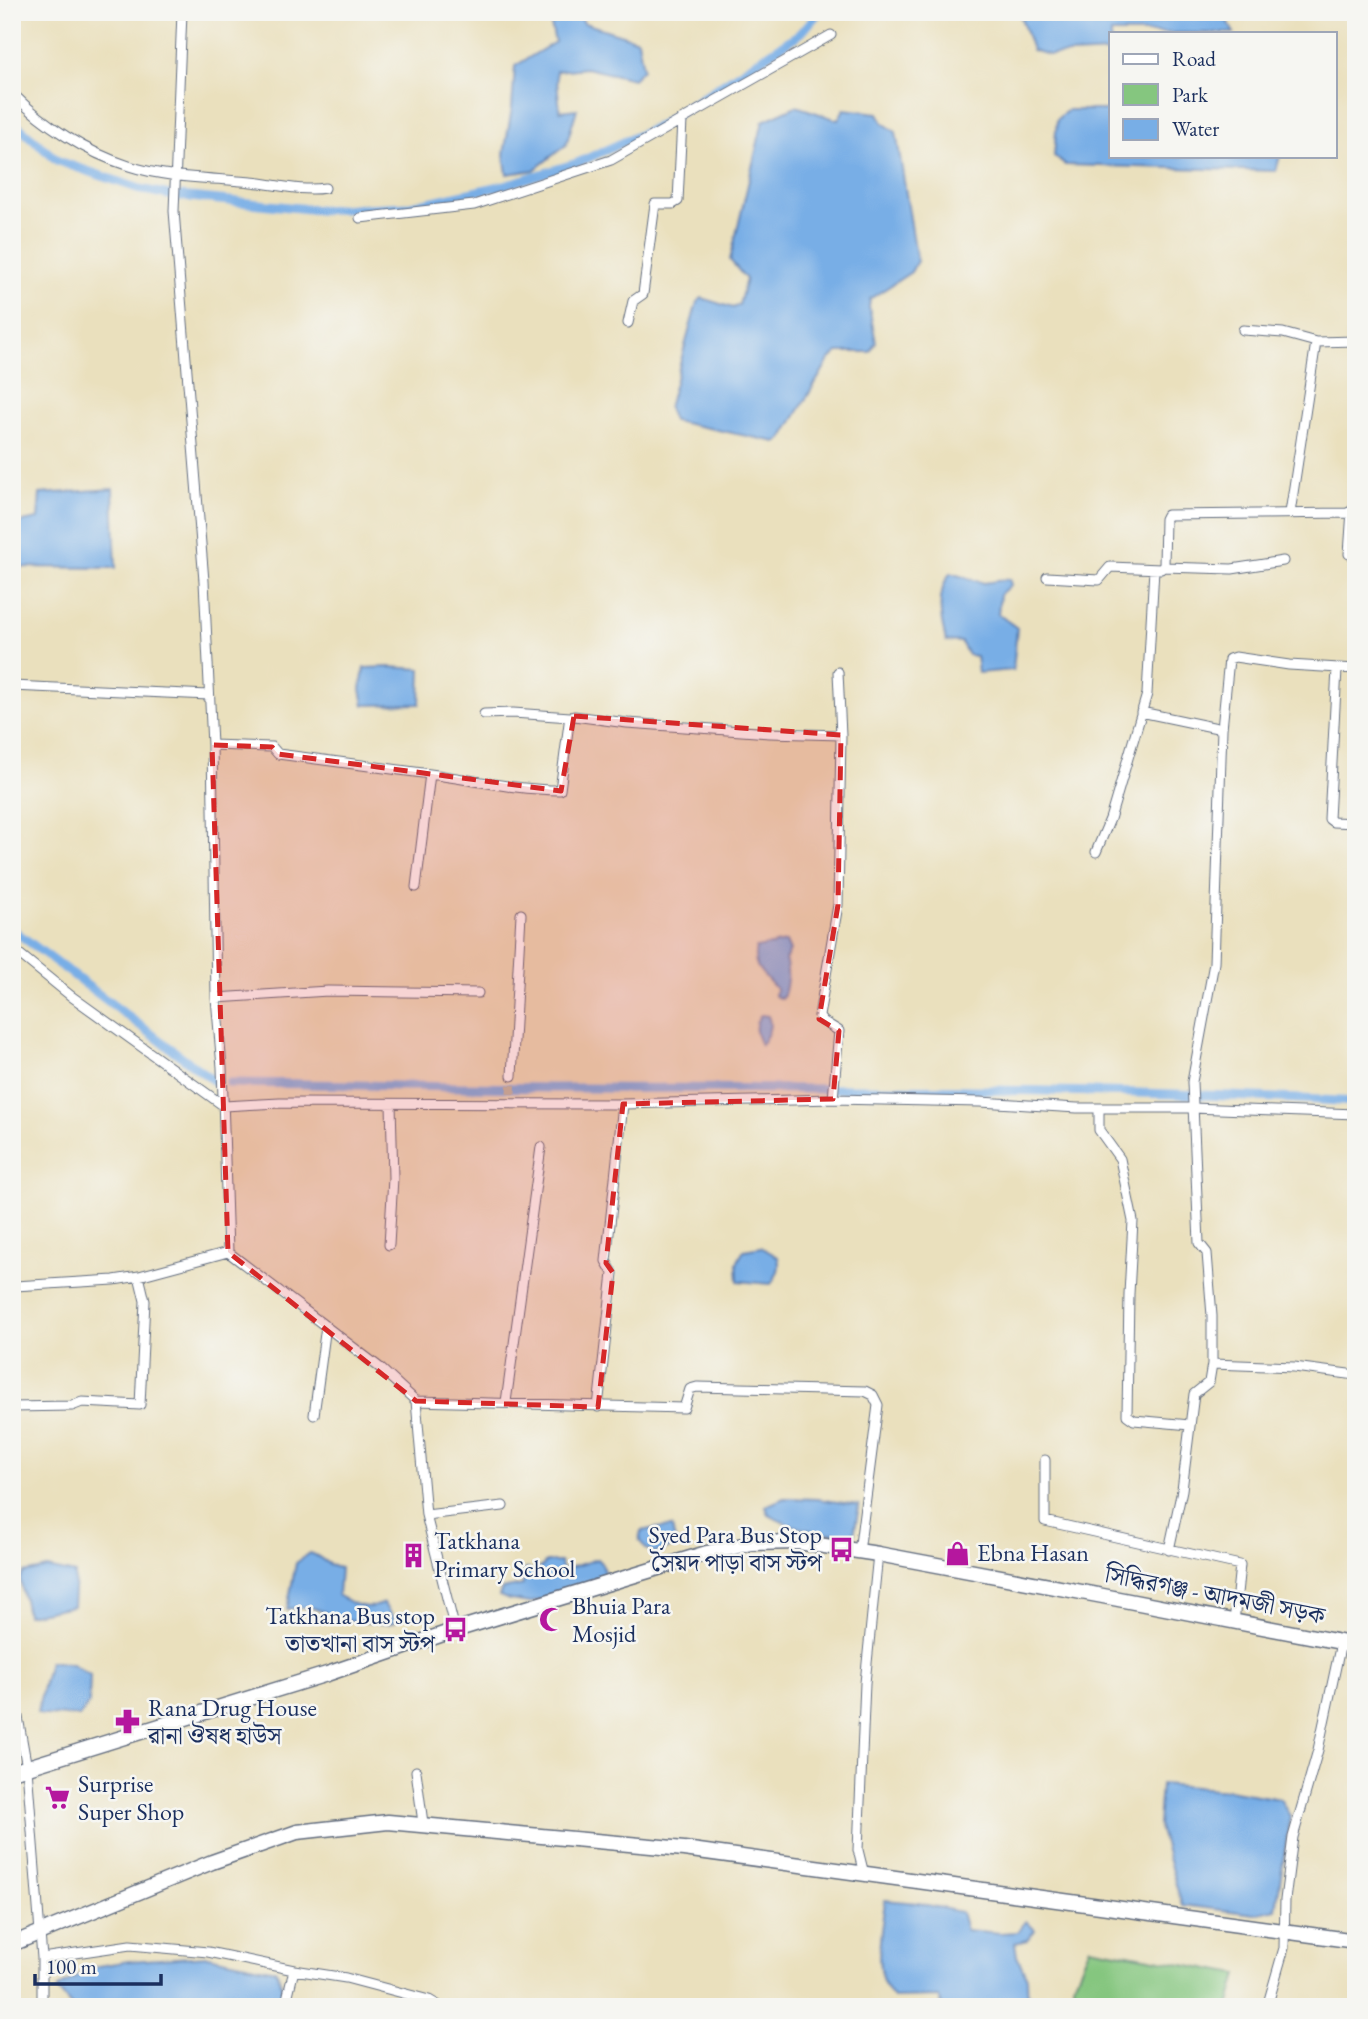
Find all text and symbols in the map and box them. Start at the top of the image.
legend [1109,32,1336,158]
text: Road [1172,45,1216,72]
text: Park [1172,81,1209,108]
text: Water [1172,115,1219,142]
place label: Syed Para Bus Stop সৈয়দ পাড়া বাস স্টপ [649,1519,823,1578]
place label: Tatkhana Primary School [434,1525,575,1584]
bus stop icon: Syed Para Bus Stop সৈয়দ পাড়া বাস স্টপ [828,1535,856,1563]
place label: Ebna Hasan [977,1537,1089,1568]
shop icon: Ebna Hasan [943,1539,971,1567]
building icon: Tatkhana Primary School [400,1541,428,1569]
street label: সিদ্ধিরগঞ্জ - আদমজী সড়ক [1102,1558,1329,1631]
place label: Bhuia Para Mosjid [572,1590,671,1649]
place label: Tatkhana Bus stop তাতখানা বাস স্টপ [265,1600,436,1659]
mosque icon: Bhuia Para Mosjid [538,1606,566,1634]
bus stop icon: Tatkhana Bus stop তাতখানা বাস স্টপ [441,1616,469,1644]
place label: Rana Drug House রানা ঔষধ হাউস [147,1692,317,1751]
pharmacy icon: Rana Drug House রানা ঔষধ হাউস [114,1708,142,1736]
place label: Surprise Super Shop [78,1768,184,1827]
supermarket icon: Surprise Super Shop [44,1784,72,1812]
scale bar [35,1942,161,1986]
text: 100 m [46,1953,97,1980]

